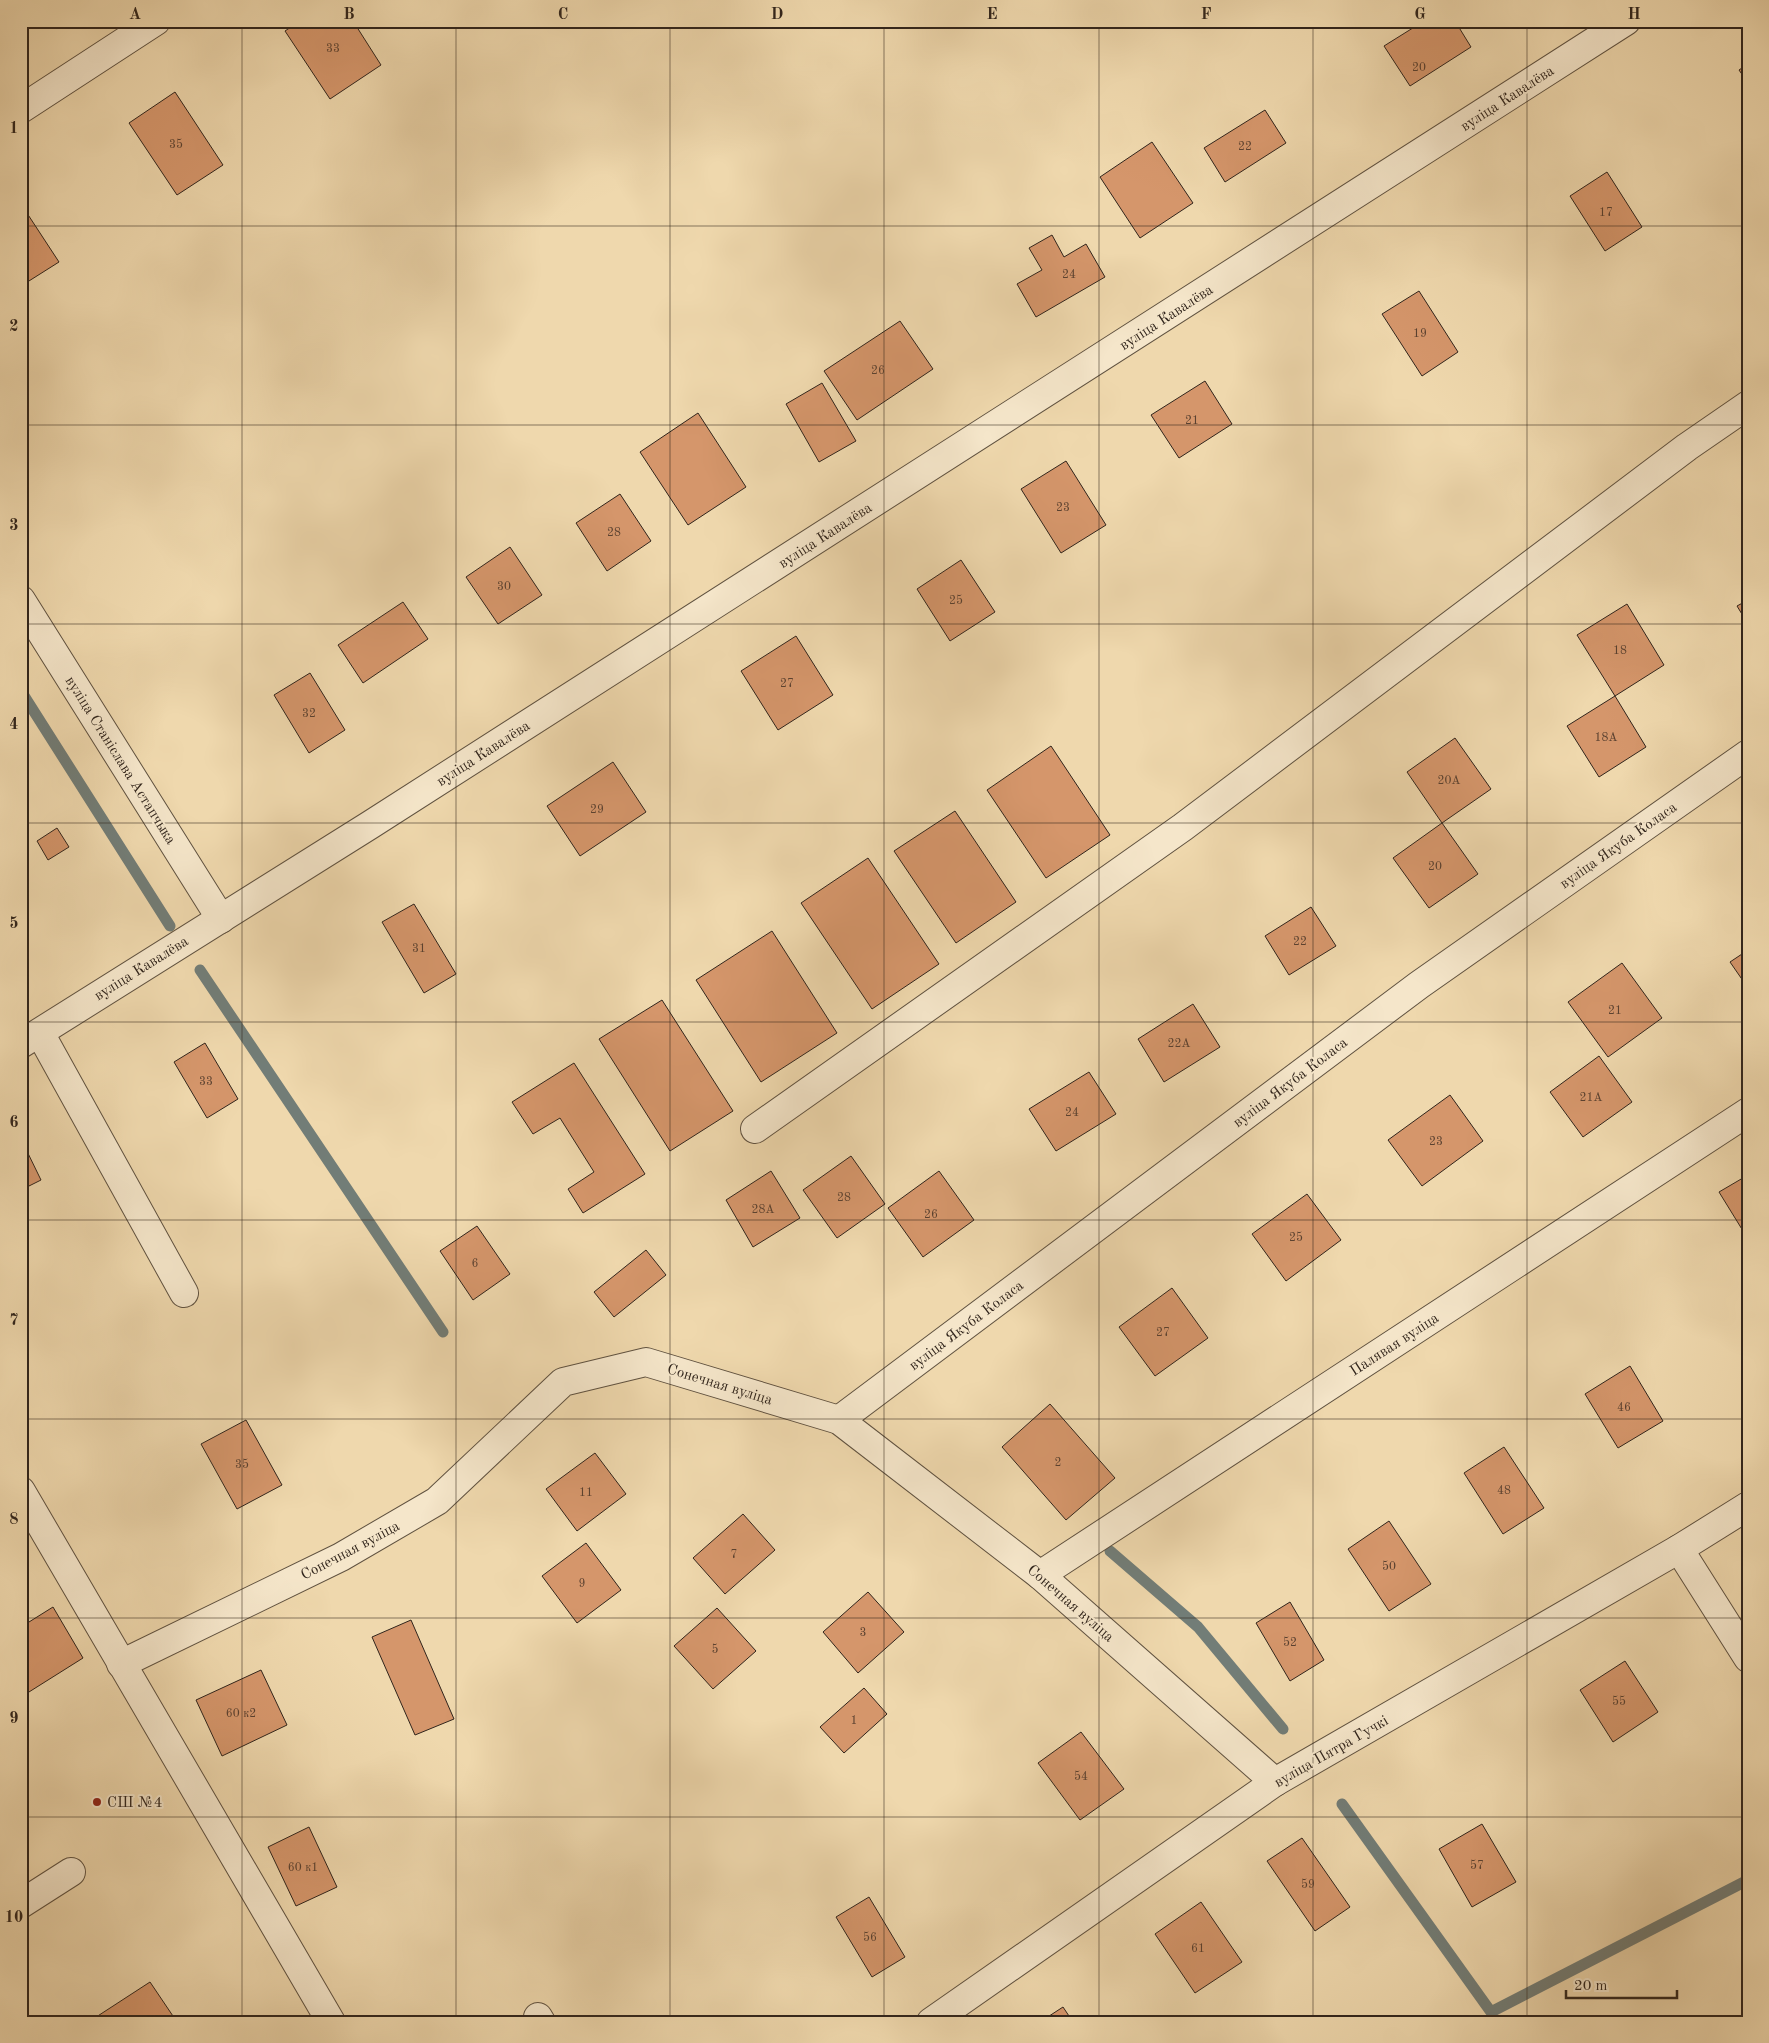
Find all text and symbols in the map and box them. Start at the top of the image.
text: A [129,7,141,23]
text: B [343,7,355,23]
text: C [558,7,568,23]
text: D [771,7,783,23]
text: E [986,7,998,23]
text: F [1201,7,1212,23]
text: G [1414,7,1426,23]
text: H [1627,7,1641,23]
house number: 33 [326,43,340,55]
house number: 20 [1412,62,1426,74]
street label: вуліца Кавалёва [1459,63,1558,135]
text: 1 [9,121,19,137]
house number: 35 [169,138,183,151]
house number: 22 [1238,141,1252,153]
house number: 17 [1599,207,1613,219]
house number: 24 [1062,269,1076,281]
street label: вуліца Кавалёва [1118,282,1217,354]
text: 2 [9,319,19,335]
house number: 19 [1413,328,1427,340]
house number: 26 [871,365,885,377]
house number: 21 [1185,415,1199,427]
street label: вуліца Кавалёва [777,500,876,572]
house number: 23 [1056,502,1070,514]
text: 3 [9,518,19,534]
house number: 28 [607,527,621,539]
house number: 30 [497,581,511,593]
house number: 25 [949,594,963,607]
house number: 18 [1613,645,1627,657]
street label: вуліца Станіслава Астапчыка [62,674,178,848]
house number: 27 [780,678,794,690]
house number: 32 [302,708,316,720]
text: 4 [9,717,19,733]
street label: вуліца Кавалёва [435,718,534,790]
house number: 18А [1594,732,1618,744]
house number: 20А [1437,775,1461,787]
street label: вуліца Якуба Коласа [1558,800,1680,892]
house number: 29 [590,804,604,816]
house number: 20 [1428,861,1442,873]
text: 5 [9,916,19,932]
street label: вуліца Кавалёва [92,934,192,1004]
house number: 22 [1293,936,1307,948]
house number: 31 [412,943,426,955]
house number: 21 [1608,1005,1622,1017]
street label: вуліца Якуба Коласа [1231,1035,1351,1131]
house number: 22А [1167,1038,1191,1050]
house number: 33 [199,1076,213,1088]
house number: 21А [1579,1092,1603,1104]
house number: 24 [1065,1107,1079,1119]
text: 6 [9,1115,19,1131]
house number: 23 [1429,1136,1443,1148]
house number: 28 [837,1192,851,1204]
house number: 28А [751,1204,775,1216]
house number: 26 [924,1209,938,1221]
house number: 25 [1289,1231,1303,1244]
house number: 6 [472,1258,479,1270]
street label: вуліца Якуба Коласа [907,1278,1027,1374]
street label: Палявая вуліца [1348,1311,1442,1380]
text: 7 [9,1313,19,1329]
house number: 27 [1156,1327,1170,1339]
street label: Сонечная вуліца [665,1362,775,1409]
house number: 46 [1617,1402,1631,1414]
house number: 2 [1055,1457,1061,1469]
house number: 35 [235,1458,249,1471]
house number: 48 [1497,1485,1511,1497]
house number: 11 [579,1487,593,1499]
text: 8 [9,1512,19,1528]
street label: Сонечная вуліца [299,1519,403,1584]
house number: 7 [731,1549,737,1561]
house number: 50 [1382,1560,1396,1573]
street label: Сонечная вуліца [1024,1563,1117,1646]
house number: 9 [579,1578,585,1590]
house number: 3 [860,1627,866,1639]
house number: 52 [1283,1636,1297,1649]
house number: 5 [712,1643,719,1656]
house number: 55 [1612,1695,1626,1708]
house number: 60 к2 [226,1708,256,1720]
text: 9 [9,1711,19,1727]
street label: вуліца Пятра Гучкі [1272,1714,1391,1791]
house number: 1 [851,1715,857,1727]
house number: 54 [1074,1770,1088,1783]
marker: СШ №4 [91,1796,103,1808]
place label: СШ №4 [107,1796,163,1811]
house number: 57 [1470,1859,1484,1872]
house number: 60 к1 [288,1862,318,1874]
house number: 59 [1301,1878,1315,1891]
text: 10 [5,1910,23,1926]
house number: 56 [863,1931,877,1944]
house number: 61 [1191,1943,1205,1955]
scale bar [1566,1968,1678,2000]
text: 20 m [1574,1979,1608,1994]

